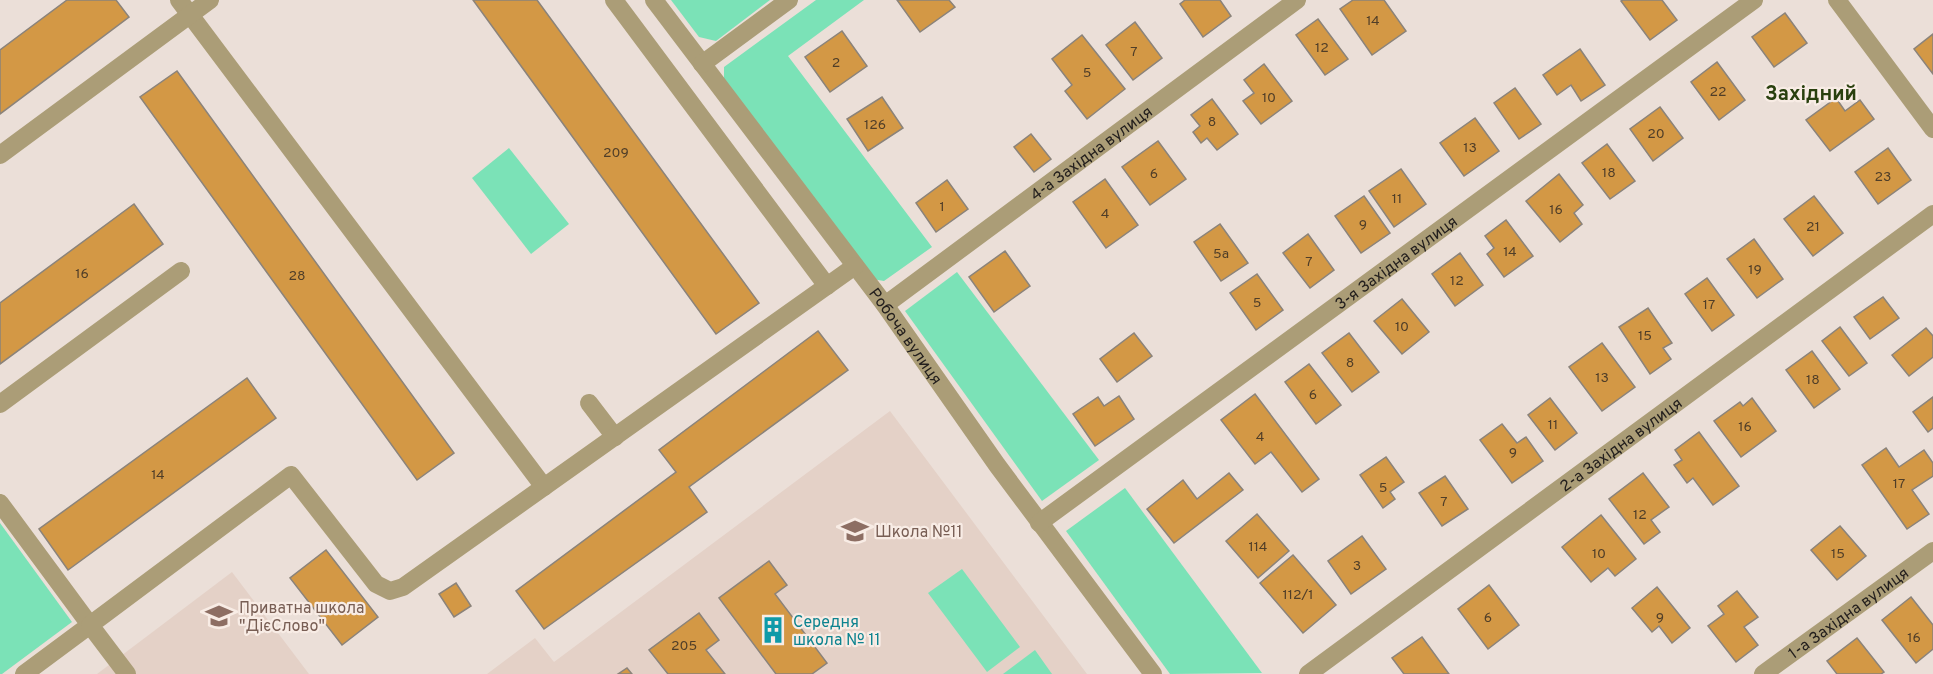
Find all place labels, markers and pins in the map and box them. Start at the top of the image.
school or university icon: Школа №11 [840,516,870,546]
place label: Школа №11 [875,523,962,543]
place label: Приватна школа "ДієСлово" [239,599,364,637]
school or university icon: Приватна школа "ДієСлово" [204,601,234,631]
place label: Середня школа № 11 [793,613,880,651]
building icon: Середня школа № 11 [758,615,788,645]

